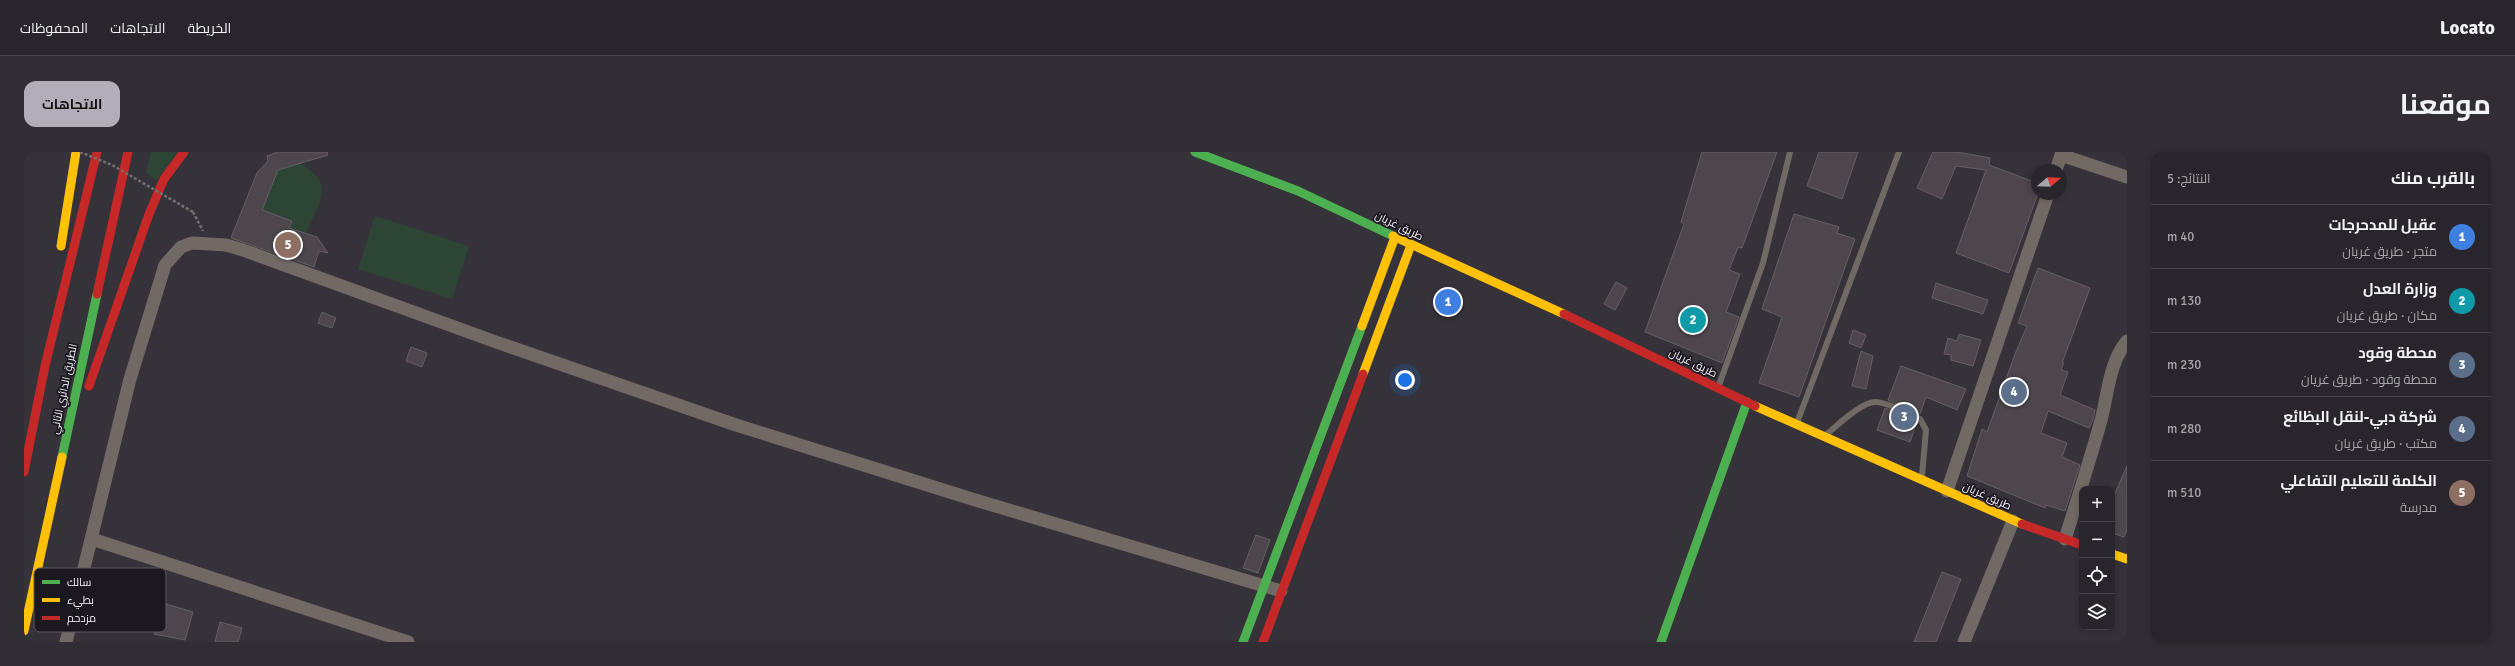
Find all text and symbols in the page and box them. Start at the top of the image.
text: Locato [2440,16,2495,40]
text: المحفوظات [20,20,88,37]
text: الاتجاهات [110,20,166,37]
text: الخريطة [188,20,231,37]
button: الاتجاهات [24,81,120,127]
text: موقعنا [2400,88,2491,122]
north arrow [2031,164,2067,200]
text: بالقرب منك [2391,168,2475,189]
text: النتائج: 5 [2167,171,2211,187]
street label: طريق غريان [1373,209,1425,243]
text: عقيل للمدحرجات [2329,216,2437,234]
text: 40 m [2167,229,2194,245]
text: 1 [2458,229,2466,245]
pin: 5 [275,230,301,260]
text: متجر · طريق غريان [2342,244,2437,260]
text: وزارة العدل [2363,280,2437,298]
pin: 1 [1435,287,1461,317]
text: 130 m [2167,293,2201,309]
text: 2 [2458,293,2466,309]
pin: 2 [1680,305,1706,335]
text: مكان · طريق غريان [2337,308,2437,324]
street label: الطريق الدائري الثاني [48,343,82,436]
text: محطة وقود [2358,344,2437,362]
street label: طريق غريان [1667,346,1719,380]
text: 230 m [2167,357,2201,373]
text: 3 [2458,357,2466,373]
your location [1395,370,1415,390]
text: محطة وقود · طريق غريان [2301,372,2437,388]
pin: 4 [2001,377,2027,407]
pin: 3 [1891,402,1917,432]
text: شركة دبي-لنقل البظائع [2283,408,2437,426]
text: 280 m [2167,421,2201,437]
text: 4 [2458,421,2466,437]
text: مكتب · طريق غريان [2335,436,2437,452]
text: الكلمة للتعليم التفاعلي [2281,472,2437,490]
street label: طريق غريان [1961,480,2013,512]
text: 510 m [2167,485,2201,501]
text: 5 [2458,485,2466,501]
map controls [2079,486,2115,630]
button: + [2079,486,2115,522]
text: مدرسة [2400,500,2437,516]
button: − [2079,522,2115,558]
button: locate [2079,558,2115,594]
legend [34,568,166,632]
text: سالك [67,576,91,589]
text: بطيء [67,594,94,609]
button: layers [2079,594,2115,630]
text: مزدحم [67,612,96,626]

